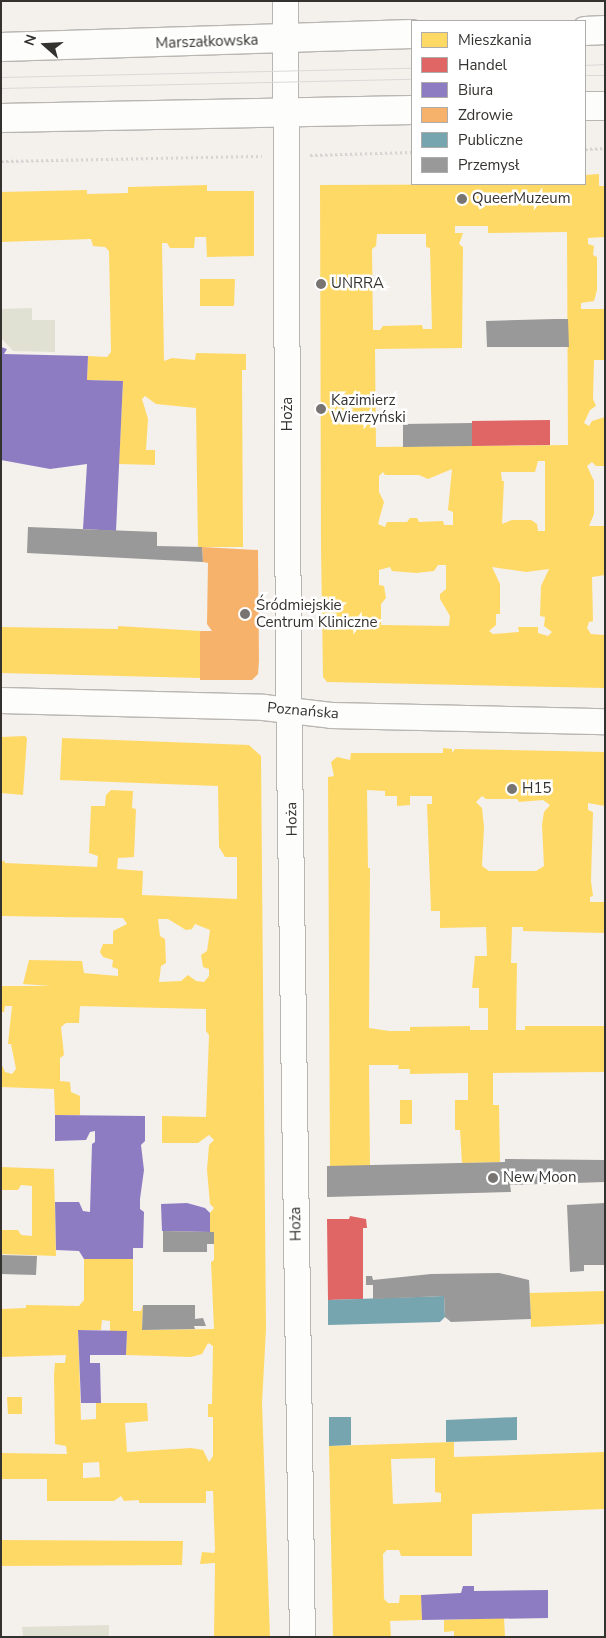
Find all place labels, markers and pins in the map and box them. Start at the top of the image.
place label: QueerMuzeum [472,190,571,208]
marker: QueerMuzeum [456,193,468,205]
place label: UNRRA [331,275,384,293]
marker: UNRRA [315,278,327,290]
place label: Kazimierz Wierzyński [331,391,406,426]
marker: Kazimierz Wierzyński [315,403,327,415]
place label: Śródmiejskie Centrum Kliniczne [256,596,377,631]
marker: Śródmiejskie Centrum Kliniczne [238,607,252,621]
place label: H15 [522,780,551,798]
marker: H15 [506,783,518,795]
place label: New Moon [503,1169,576,1187]
marker: New Moon [487,1172,499,1184]

